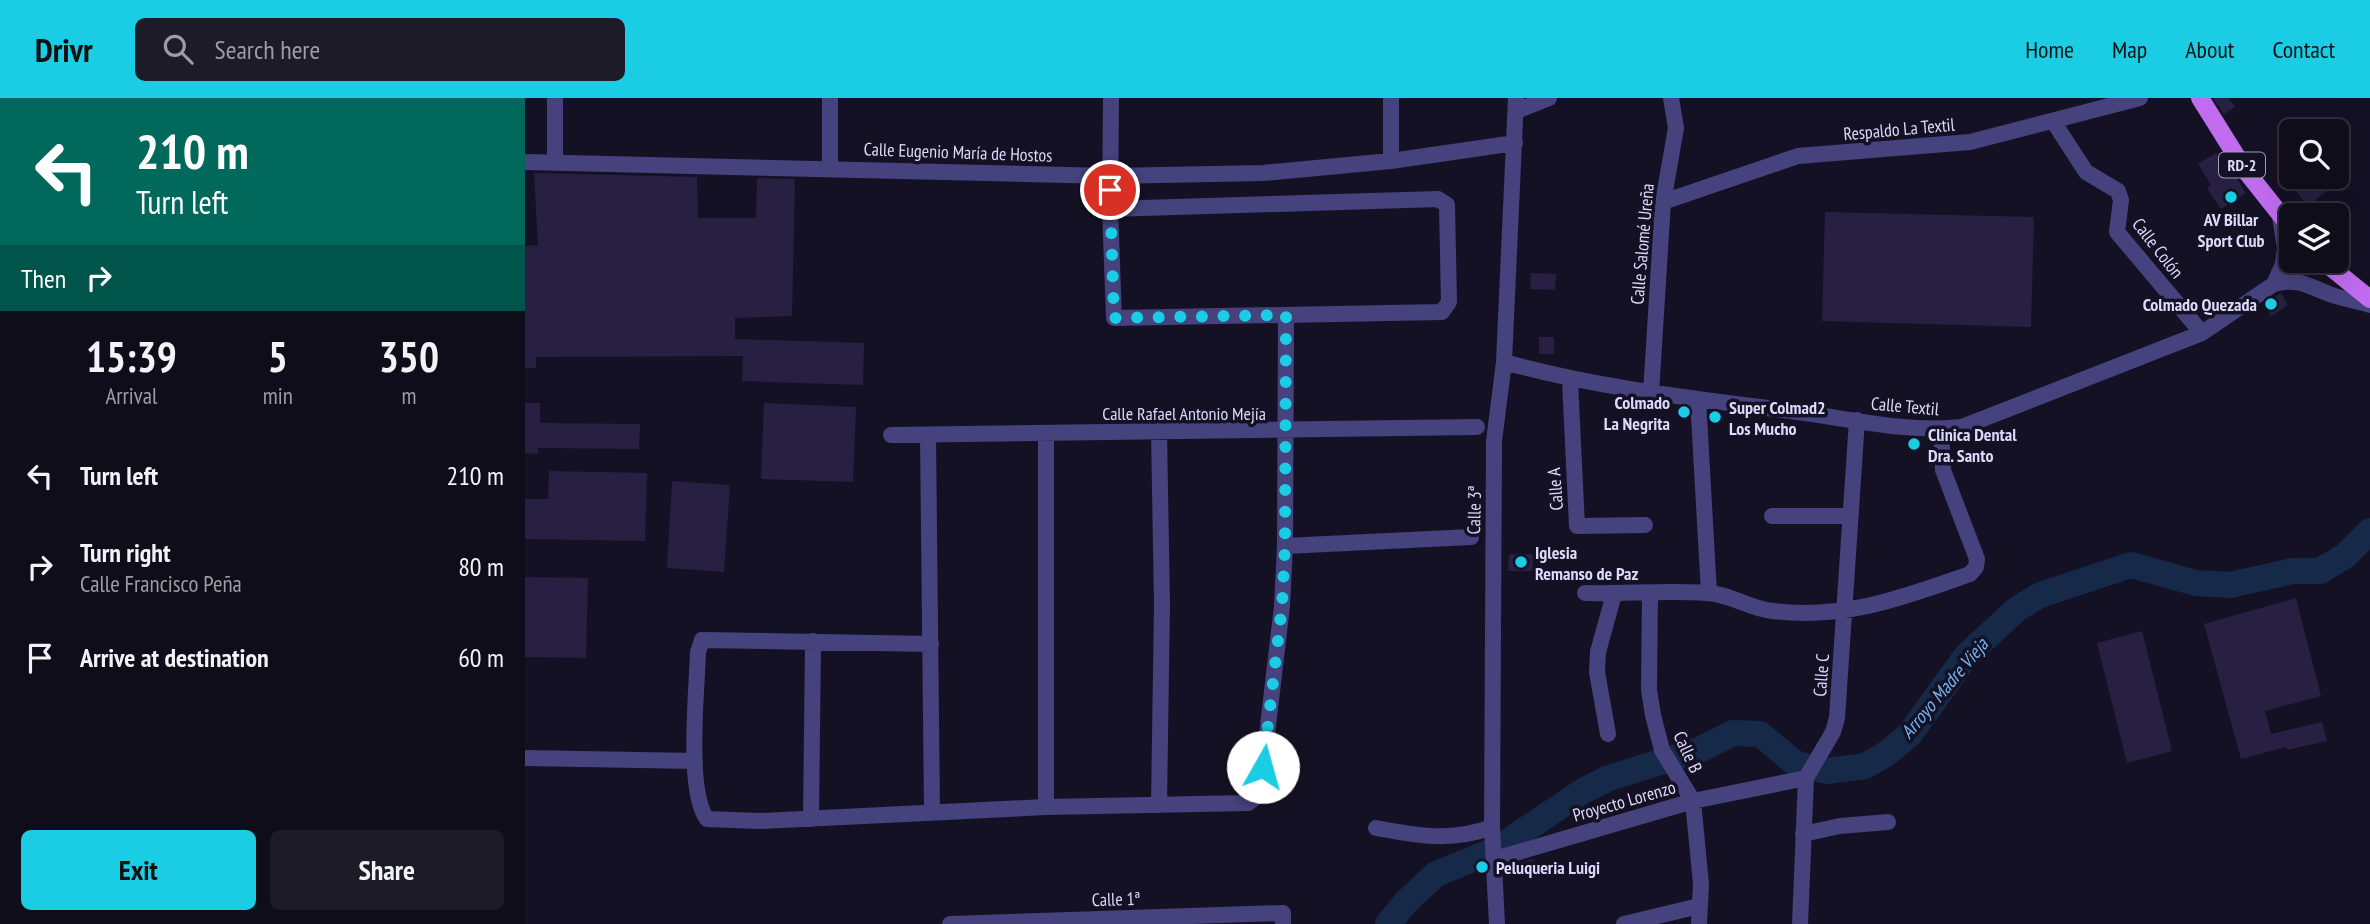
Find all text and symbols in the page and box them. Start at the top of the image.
search box [135,18,625,81]
text: Drivr [35,28,93,71]
icon: search [159,30,197,68]
text: Search here [215,33,320,66]
text: Home [2025,34,2074,65]
text: Map [2112,34,2147,65]
text: About [2185,34,2234,65]
text: Contact [2272,34,2335,65]
street label: Respaldo La Textil [1842,113,1956,145]
text: 210 m [136,119,249,183]
map controls [2279,119,2349,273]
button: search [2279,119,2349,189]
icon: left [21,126,112,217]
street label: Calle Eugenio María de Hostos [863,137,1053,167]
road number: RD-2 [2219,152,2265,178]
pin [1080,160,1140,220]
icon: arrive [1091,171,1129,209]
text: Turn left [136,181,228,223]
street label: Calle Salomé Ureña [1625,182,1659,306]
marker: AV Billar Sport Club [2223,189,2239,205]
button: layers [2279,203,2349,273]
place label: AV Billar Sport Club [2198,208,2265,252]
street label: Calle Colón [2127,213,2189,283]
icon: right [80,259,118,297]
text: Then [21,262,66,295]
place label: Colmado Quezada [2143,293,2257,316]
marker: Colmado Quezada [2263,296,2279,312]
text: 15:39 [86,329,177,384]
text: 5 [268,329,288,384]
text: 350 [379,329,439,384]
text: Arrival [105,381,157,410]
text: min [263,381,293,410]
text: m [401,381,416,410]
place label: Colmado La Negrita [1604,391,1670,435]
street label: Calle Textil [1870,392,1941,420]
place label: Super Colmad2 Los Mucho [1729,396,1826,440]
street label: Calle Rafael Antonio Mejía [1102,402,1266,425]
marker: Colmado La Negrita [1676,404,1692,420]
marker: Super Colmad2 Los Mucho [1707,409,1723,425]
place label: Clinica Dental Dra. Santo [1928,423,2017,467]
marker: Clinica Dental Dra. Santo [1906,436,1922,452]
icon: left [21,457,59,495]
text: Turn left [80,459,158,492]
text: 210 m [446,459,504,492]
street label: Calle A [1542,466,1568,511]
street label: Calle 3ª [1462,485,1486,535]
text: Turn right [80,536,171,569]
place label: Iglesia Remanso de Paz [1535,541,1638,585]
icon: right [21,548,59,586]
text: 80 m [458,550,504,583]
marker: Iglesia Remanso de Paz [1513,554,1529,570]
text: Calle Francisco Peña [80,569,242,598]
water label: Arroyo Madre Vieja [1895,632,1994,743]
icon: arrive [21,639,59,677]
text: Arrive at destination [80,641,269,674]
text: 60 m [458,641,504,674]
street label: Calle C [1808,653,1834,697]
street label: Calle B [1668,728,1708,776]
position arrow [1226,730,1300,804]
street label: Proyecto Lorenzo [1570,775,1678,827]
button: Exit [21,830,256,910]
button: Share [270,830,504,910]
place label: Peluqueria Luigi [1496,856,1600,879]
marker: Peluqueria Luigi [1474,859,1490,875]
street label: Calle 1ª [1091,887,1141,911]

